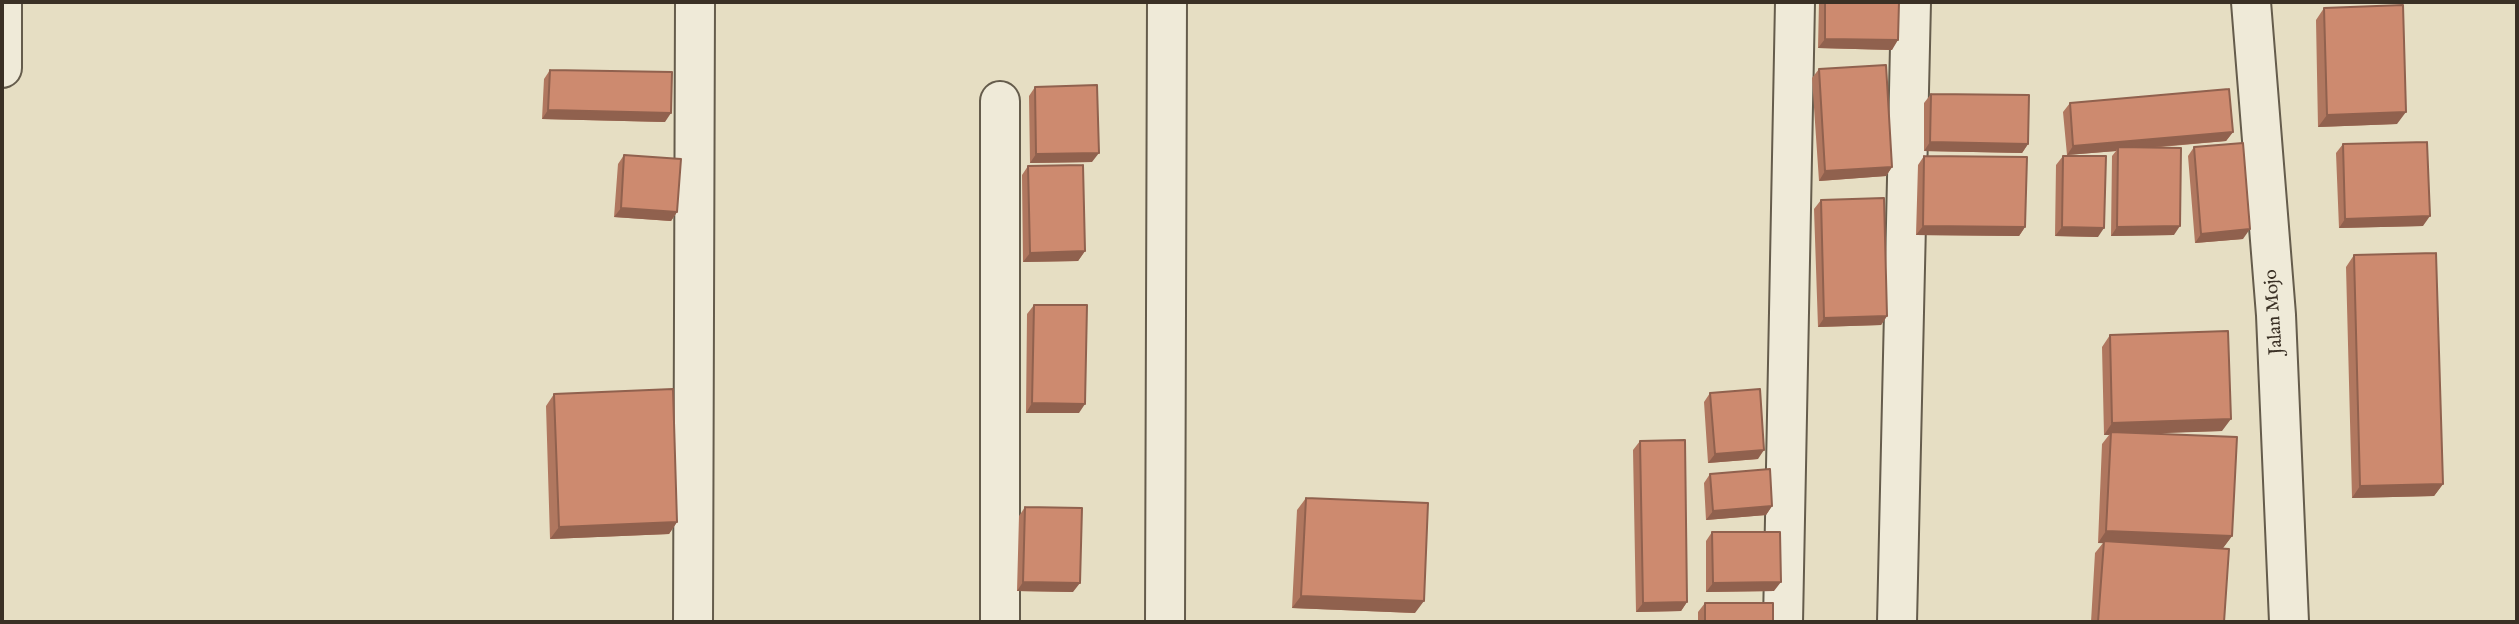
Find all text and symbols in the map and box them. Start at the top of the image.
street label: Jalan Mojo [2261,268,2289,356]

